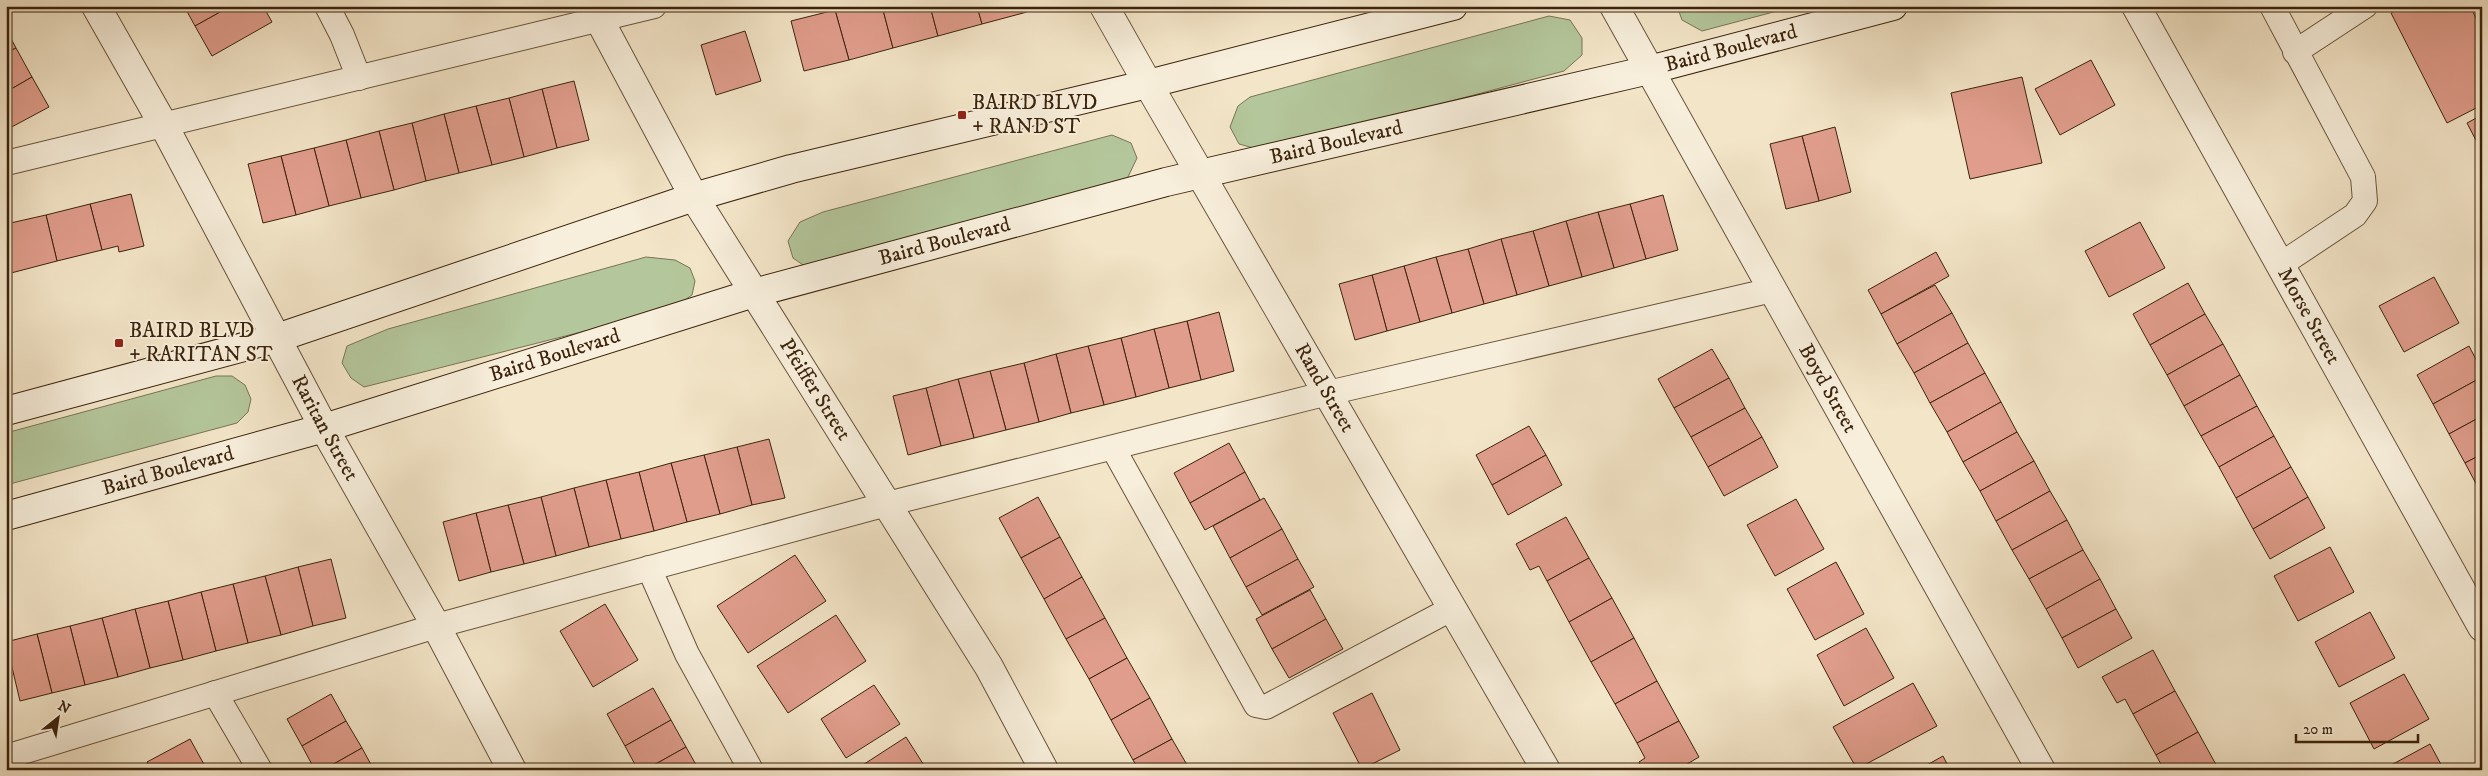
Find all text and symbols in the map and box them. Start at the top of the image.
street label: Baird Boulevard [1662,19,1800,78]
place label: BAIRD BLVD + RAND ST [972,90,1097,140]
marker: BAIRD BLVD + RAND ST [956,109,968,121]
street label: Baird Boulevard [1267,114,1406,171]
street label: Baird Boulevard [876,211,1014,272]
street label: Morse Street [2271,263,2346,369]
place label: BAIRD BLVD + RARITAN ST [129,318,273,368]
street label: Baird Boulevard [486,323,624,388]
street label: Pfeiffer Street [773,334,857,446]
marker: BAIRD BLVD + RARITAN ST [113,337,125,349]
street label: Rand Street [1288,339,1360,437]
street label: Boyd Street [1792,339,1863,438]
street label: Raritan Street [285,371,364,486]
street label: Baird Boulevard [99,440,237,502]
north arrow [32,694,82,744]
text: N [55,697,74,719]
scale bar [2296,711,2418,743]
text: 20 m [2303,720,2333,739]

